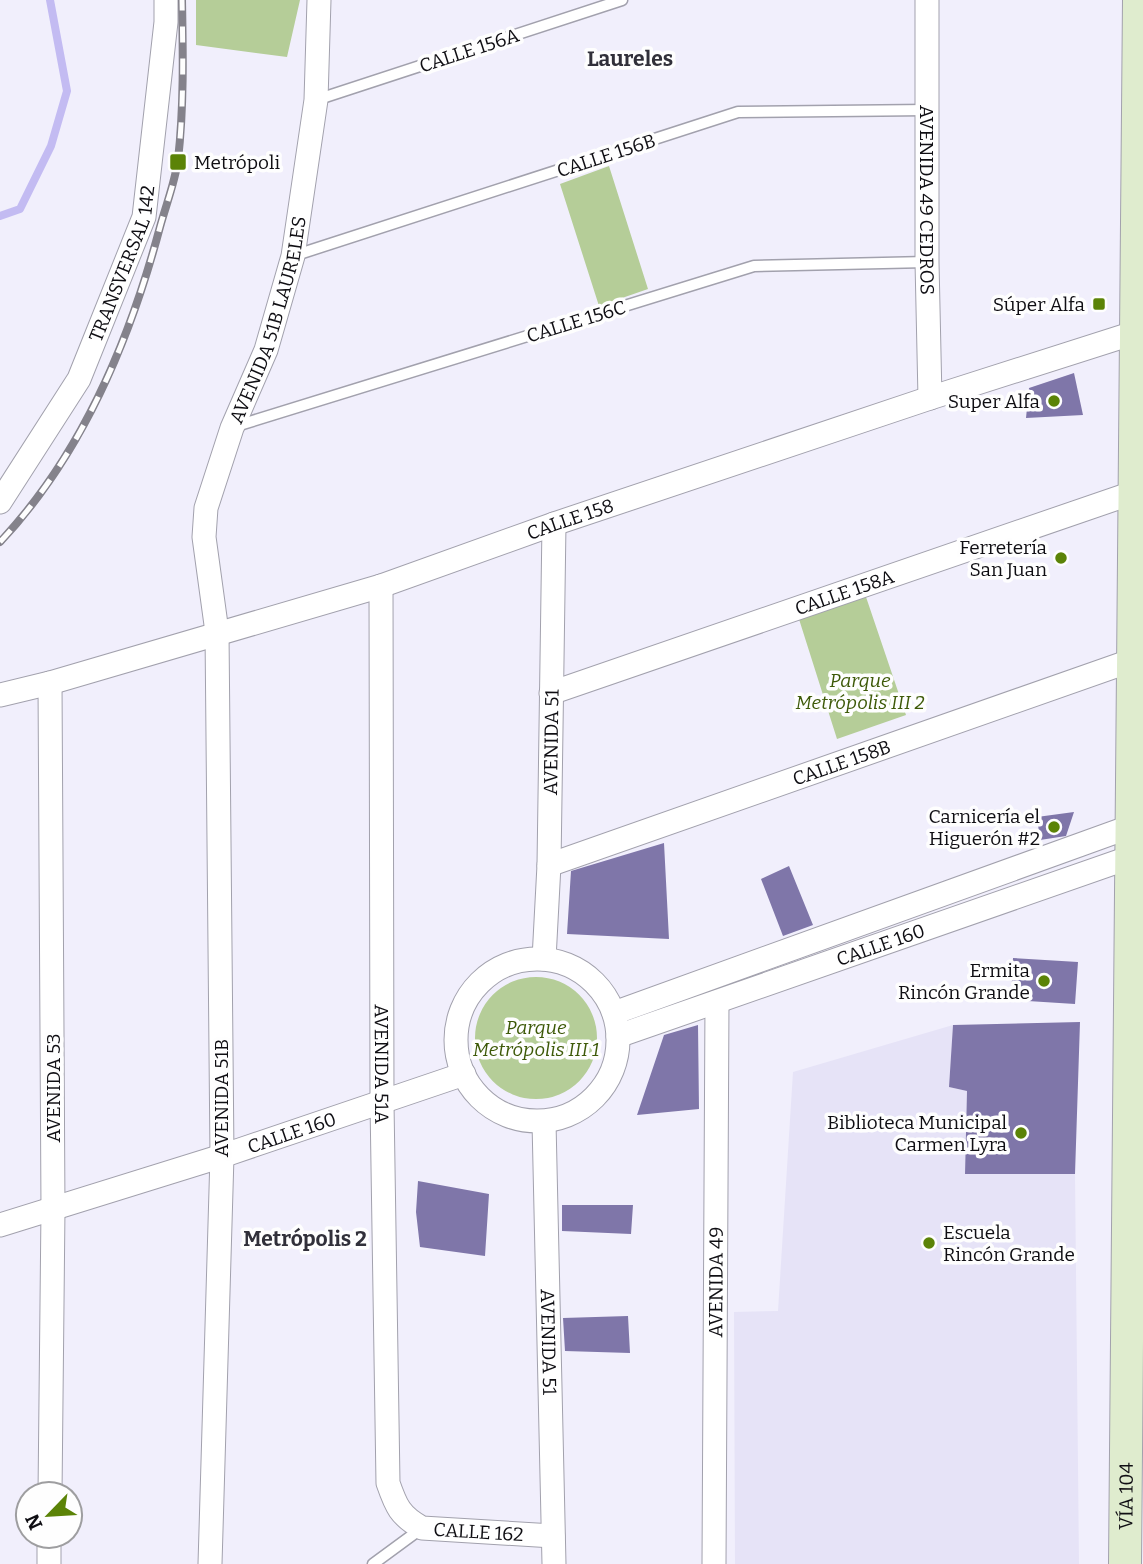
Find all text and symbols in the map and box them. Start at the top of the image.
street label: CALLE 156A [416,23,522,77]
district label: Laureles [587,46,673,72]
street label: AVENIDA 49 CEDROS [915,105,939,295]
street label: CALLE 156B [554,129,658,182]
place label: Metrópoli [194,151,280,174]
marker: Metrópoli [168,152,188,172]
street label: TRANSVERSAL 142 [84,184,159,345]
street label: AVENIDA 51B LAURELES [224,214,311,427]
place label: Súper Alfa [993,293,1086,316]
street label: CALLE 156C [524,296,628,347]
marker: Súper Alfa [1091,296,1107,312]
place label: Super Alfa [948,390,1041,413]
marker: Super Alfa [1046,393,1062,409]
street label: CALLE 158 [524,494,617,545]
place label: Ferretería San Juan [959,536,1048,581]
marker: Ferretería San Juan [1053,550,1069,566]
street label: CALLE 158A [792,565,897,620]
park label: Parque Metrópolis III 2 [795,669,925,714]
street label: AVENIDA 51 [539,689,564,795]
street label: CALLE 158B [790,735,894,791]
place label: Carnicería el Higuerón #2 [929,805,1040,850]
marker: Carnicería el Higuerón #2 [1046,819,1062,835]
street label: CALLE 160 [833,919,928,971]
place label: Ermita Rincón Grande [898,959,1031,1004]
marker: Ermita Rincón Grande [1036,973,1052,989]
street label: AVENIDA 51A [370,1004,393,1125]
park label: Parque Metrópolis III 1 [473,1016,599,1061]
street label: AVENIDA 53 [42,1034,65,1142]
street label: AVENIDA 51B [210,1039,233,1157]
street label: CALLE 160 [244,1107,339,1159]
place label: Biblioteca Municipal Carmen Lyra [827,1111,1008,1156]
marker: Biblioteca Municipal Carmen Lyra [1013,1125,1029,1141]
place label: Escuela Rincón Grande [943,1221,1075,1266]
district label: Metrópolis 2 [243,1226,367,1252]
street label: AVENIDA 49 [704,1227,728,1337]
marker: Escuela Rincón Grande [921,1235,937,1251]
street label: AVENIDA 51 [536,1289,561,1396]
street label: VÍA 104 [1114,1462,1138,1530]
north arrow [14,1480,84,1550]
text: N [20,1510,48,1533]
street label: CALLE 162 [433,1518,524,1546]

